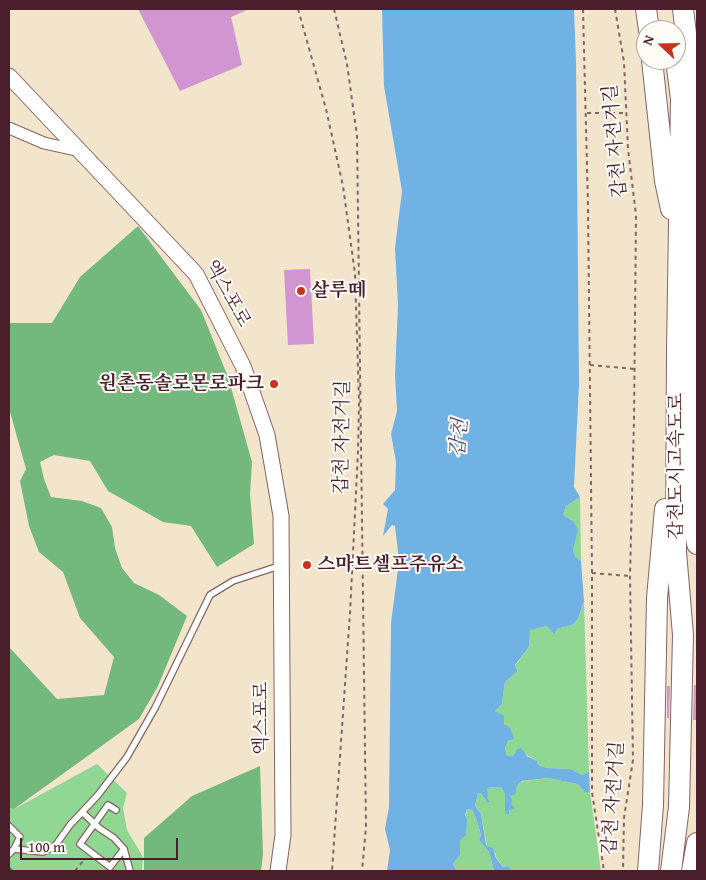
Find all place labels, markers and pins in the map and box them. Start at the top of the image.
place label: 살루떼 [311,280,366,302]
marker: 살루떼 [295,285,307,297]
place label: 원촌동솔로몬로파크 [99,373,264,395]
marker: 원촌동솔로몬로파크 [268,378,280,390]
place label: 스마트셀프주유소 [317,554,464,576]
marker: 스마트셀프주유소 [301,559,313,571]

